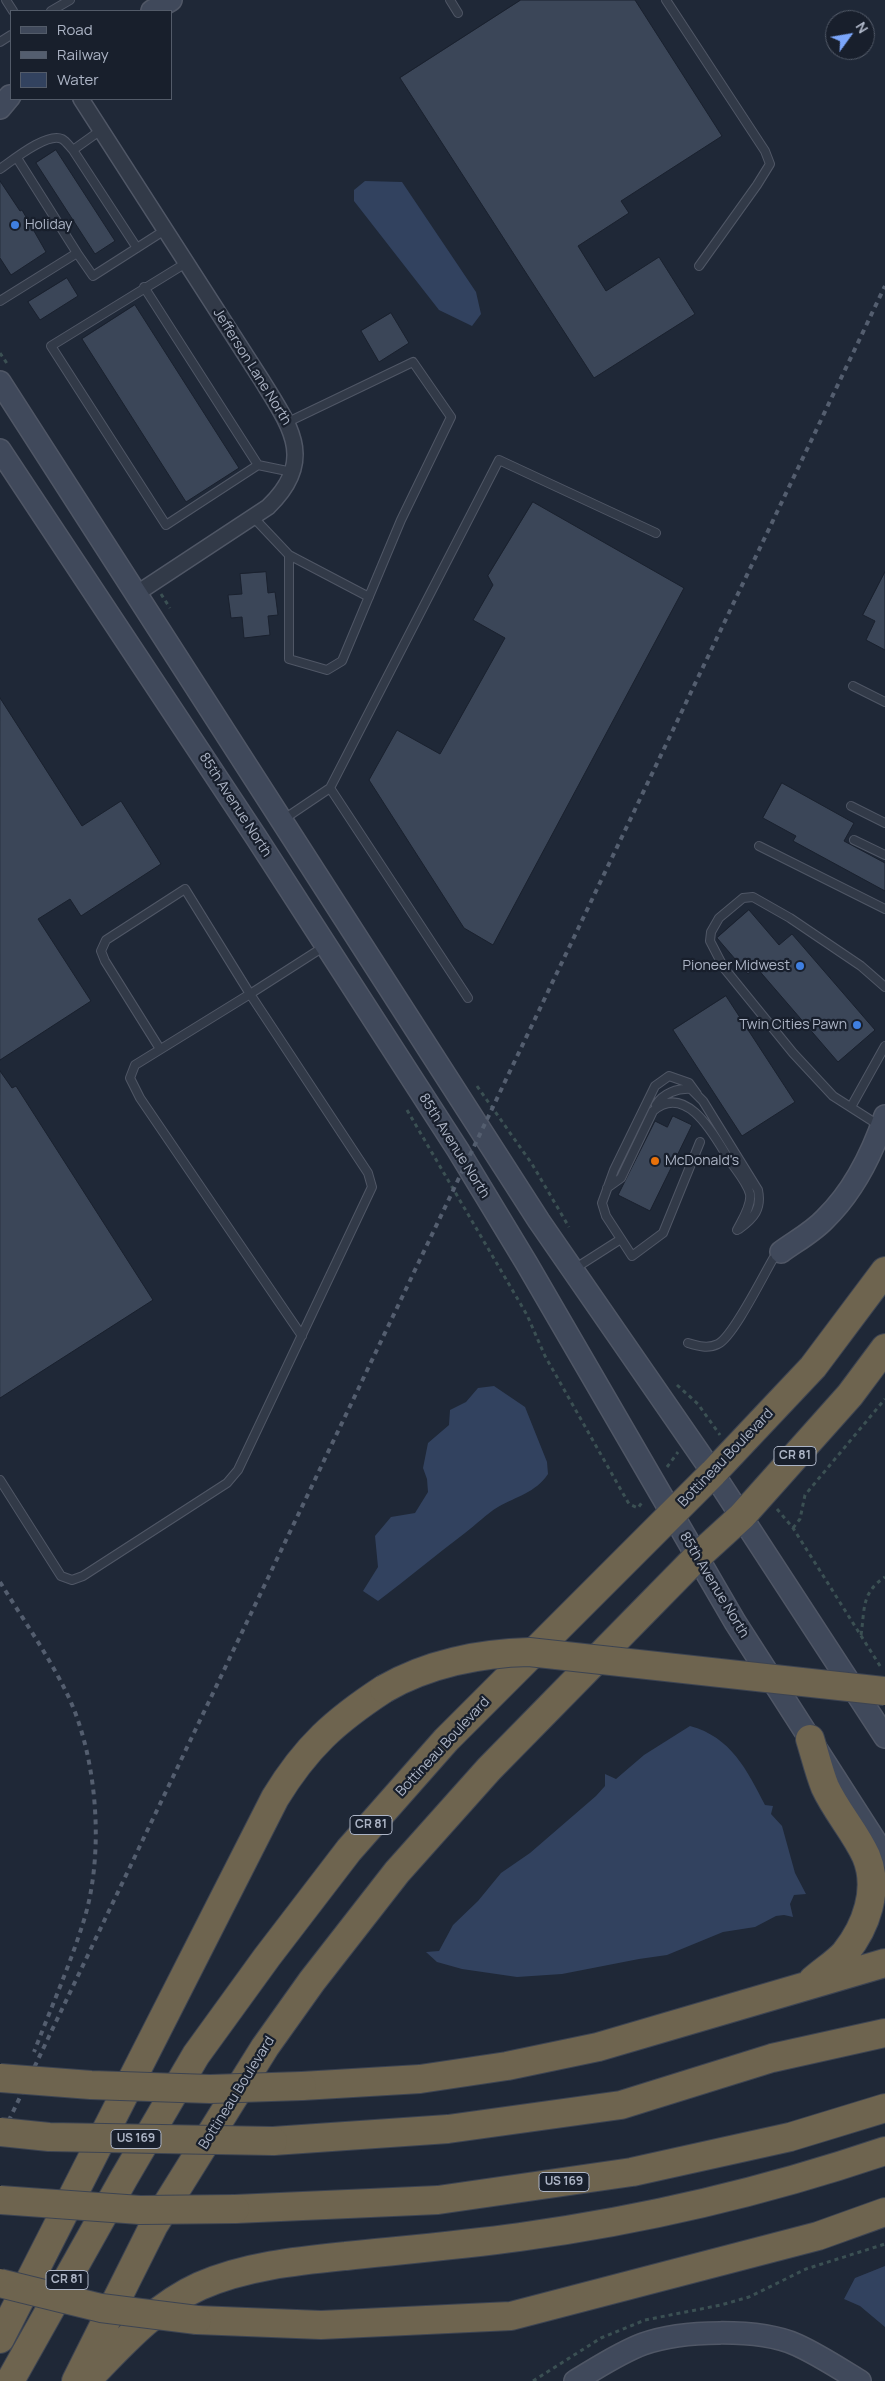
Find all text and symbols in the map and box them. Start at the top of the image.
legend [10,10,172,100]
north arrow [825,10,875,60]
text: N [852,18,873,37]
text: Road [57,19,93,40]
text: Railway [57,44,109,65]
text: Water [57,69,99,90]
place label: Holiday [25,217,72,233]
marker: Holiday [9,219,21,231]
street label: Jefferson Lane North [209,306,295,428]
street label: 85th Avenue North [195,750,275,860]
place label: Pioneer Midwest [683,958,790,974]
marker: Pioneer Midwest [794,960,806,972]
place label: Twin Cities Pawn [739,1017,847,1033]
marker: Twin Cities Pawn [851,1019,863,1031]
street label: 85th Avenue North [415,1090,493,1202]
place label: McDonald's [665,1153,739,1169]
marker: McDonald's [649,1155,661,1167]
street label: Bottineau Boulevard [675,1406,777,1510]
road number: CR 81 [774,1446,816,1465]
street label: 85th Avenue North [676,1529,752,1641]
street label: Bottineau Boulevard [393,1694,493,1800]
road number: CR 81 [350,1816,392,1834]
street label: Bottineau Boulevard [196,2034,278,2152]
road number: US 169 [111,2130,161,2148]
road number: US 169 [539,2172,589,2192]
road number: CR 81 [46,2270,88,2290]

